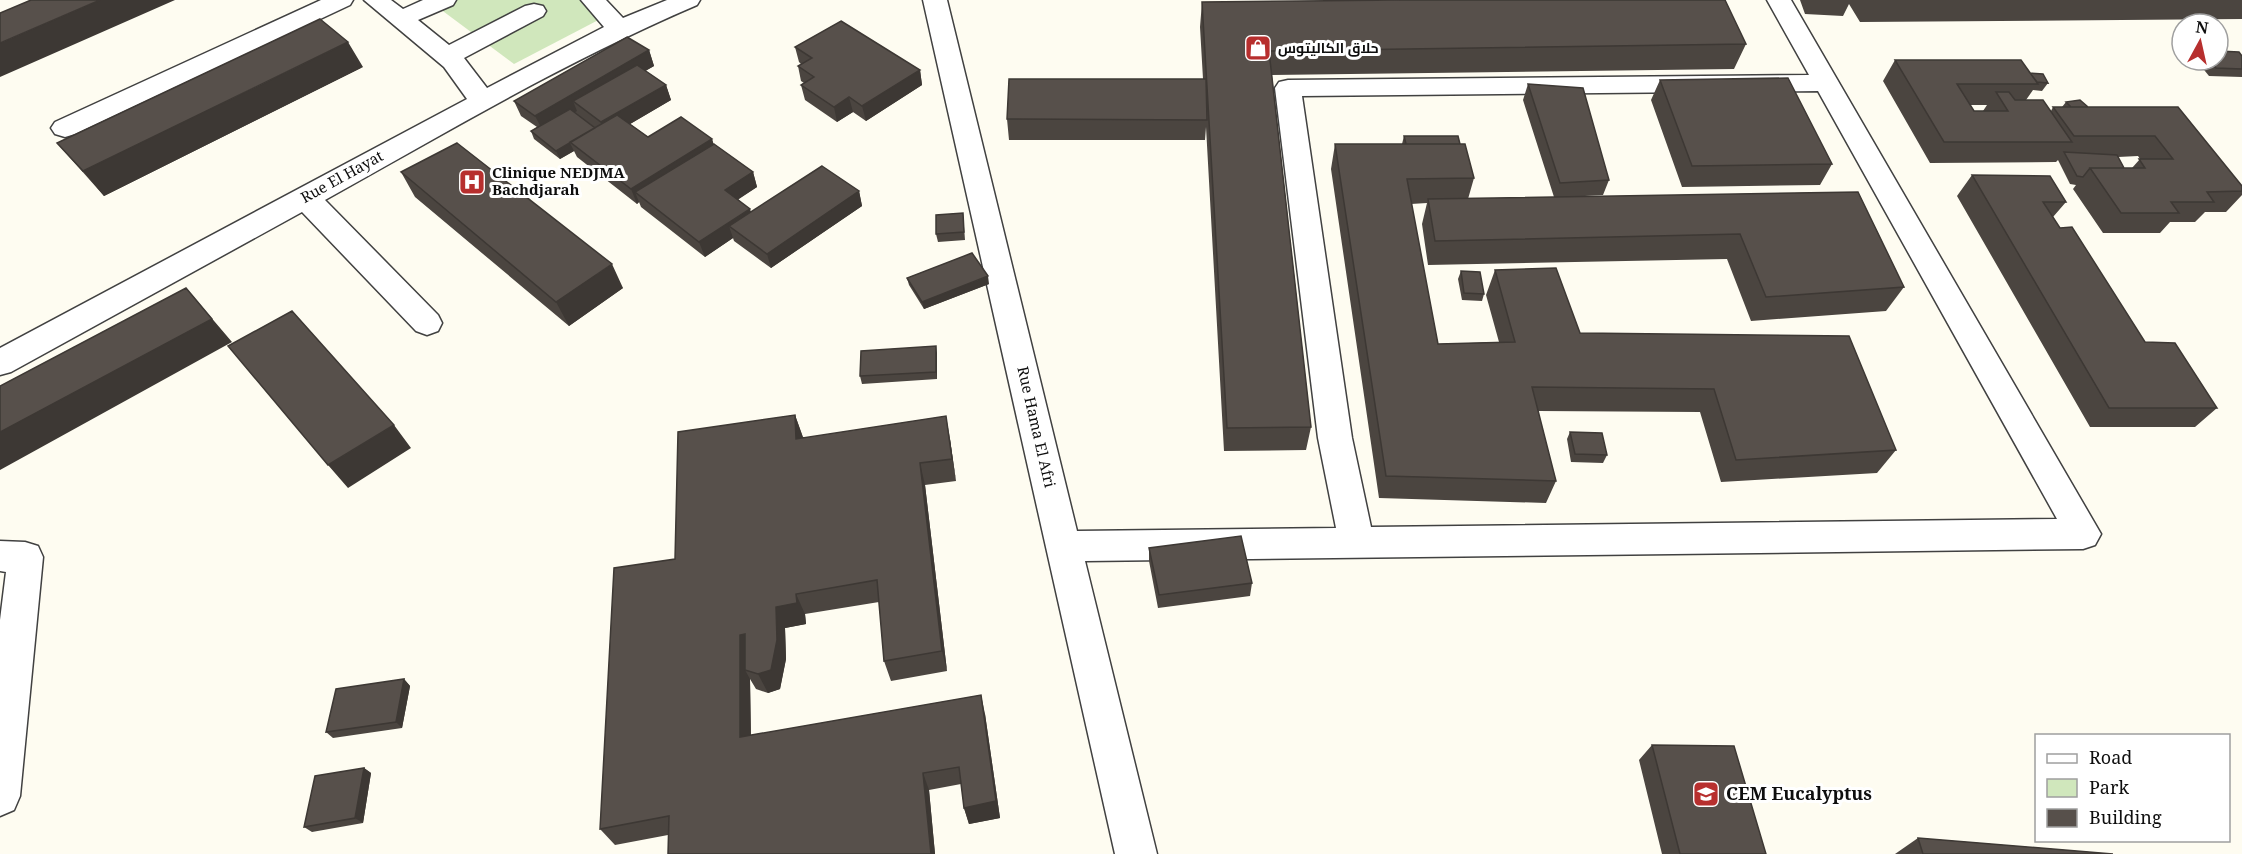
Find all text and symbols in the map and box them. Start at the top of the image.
north arrow [2170,12,2230,72]
text: N [2194,15,2210,39]
shop icon: حلاق الكاليتوس [1243,33,1273,63]
place label: حلاق الكاليتوس [1278,38,1379,57]
street label: Rue El Hayat [297,145,386,207]
place label: Clinique NEDJMA Bachdjarah [492,162,625,199]
hospital icon: Clinique NEDJMA Bachdjarah [457,167,487,197]
street label: Rue Hama El Afri [1013,364,1061,490]
legend [2035,734,2230,842]
text: Road [2089,745,2132,769]
text: Park [2089,775,2129,799]
school or university icon: CEM Eucalyptus [1691,779,1721,809]
place label: CEM Eucalyptus [1726,781,1872,805]
text: Building [2089,805,2162,829]

